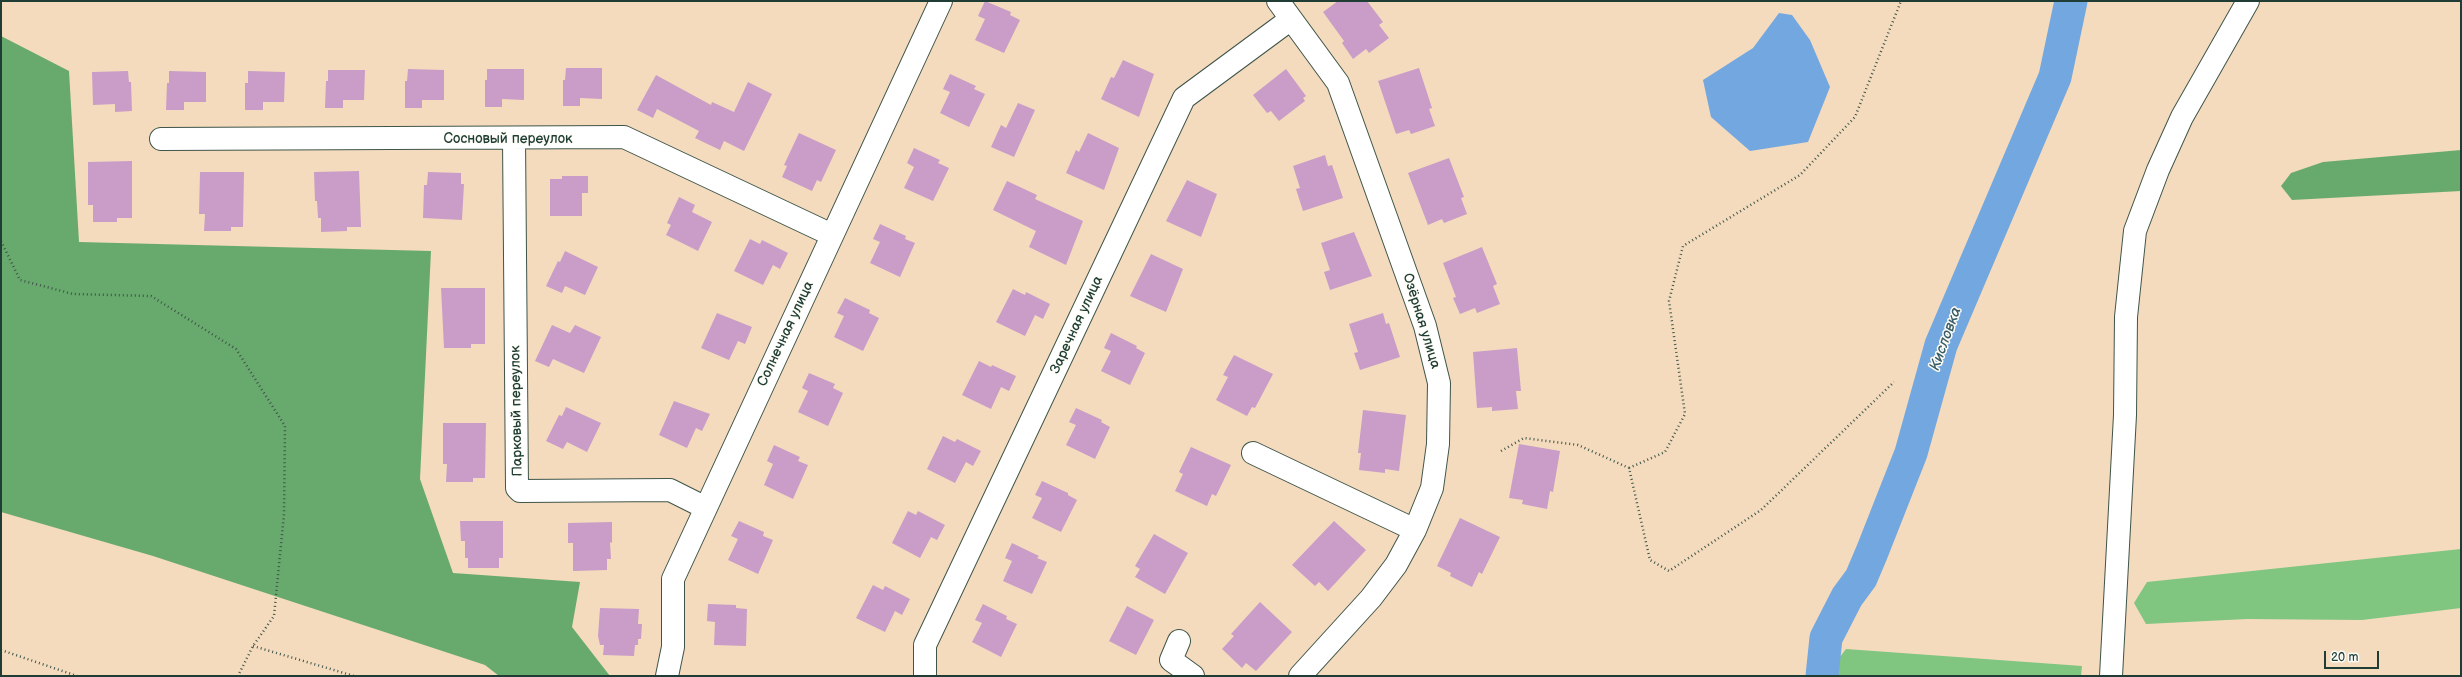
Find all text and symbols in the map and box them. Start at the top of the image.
street label: Сосновый переулок [444,131,572,147]
street label: Озёрная улица [1399,271,1443,371]
street label: Заречная улица [1047,273,1107,377]
street label: Солнечная улица [754,279,818,389]
water label: Кисловка [1926,305,1966,373]
street label: Парковый переулок [507,345,527,477]
scale bar [2326,643,2381,669]
text: 20 m [2331,650,2358,665]

